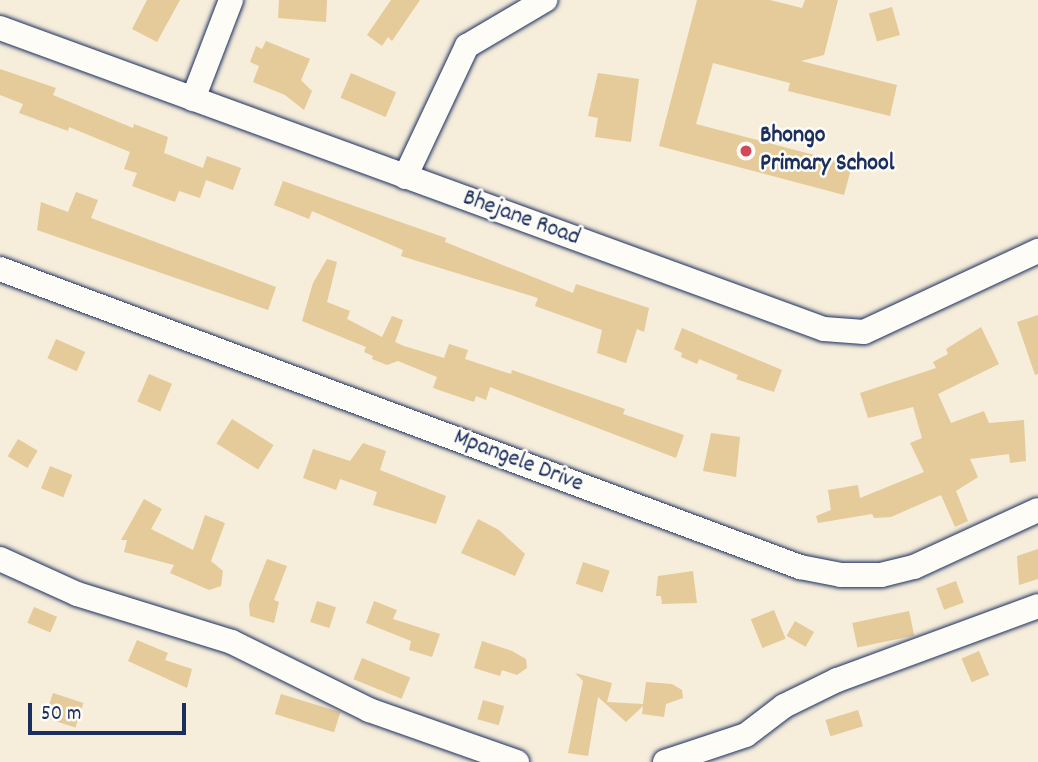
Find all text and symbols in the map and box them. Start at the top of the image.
place label: Bhongo Primary School [760,123,894,179]
marker: Bhongo Primary School [738,143,754,159]
street label: Bhejane Road [459,185,583,253]
street label: Mpangele Drive [449,424,587,500]
scale bar [32,688,189,732]
text: 50 m [41,700,81,730]

